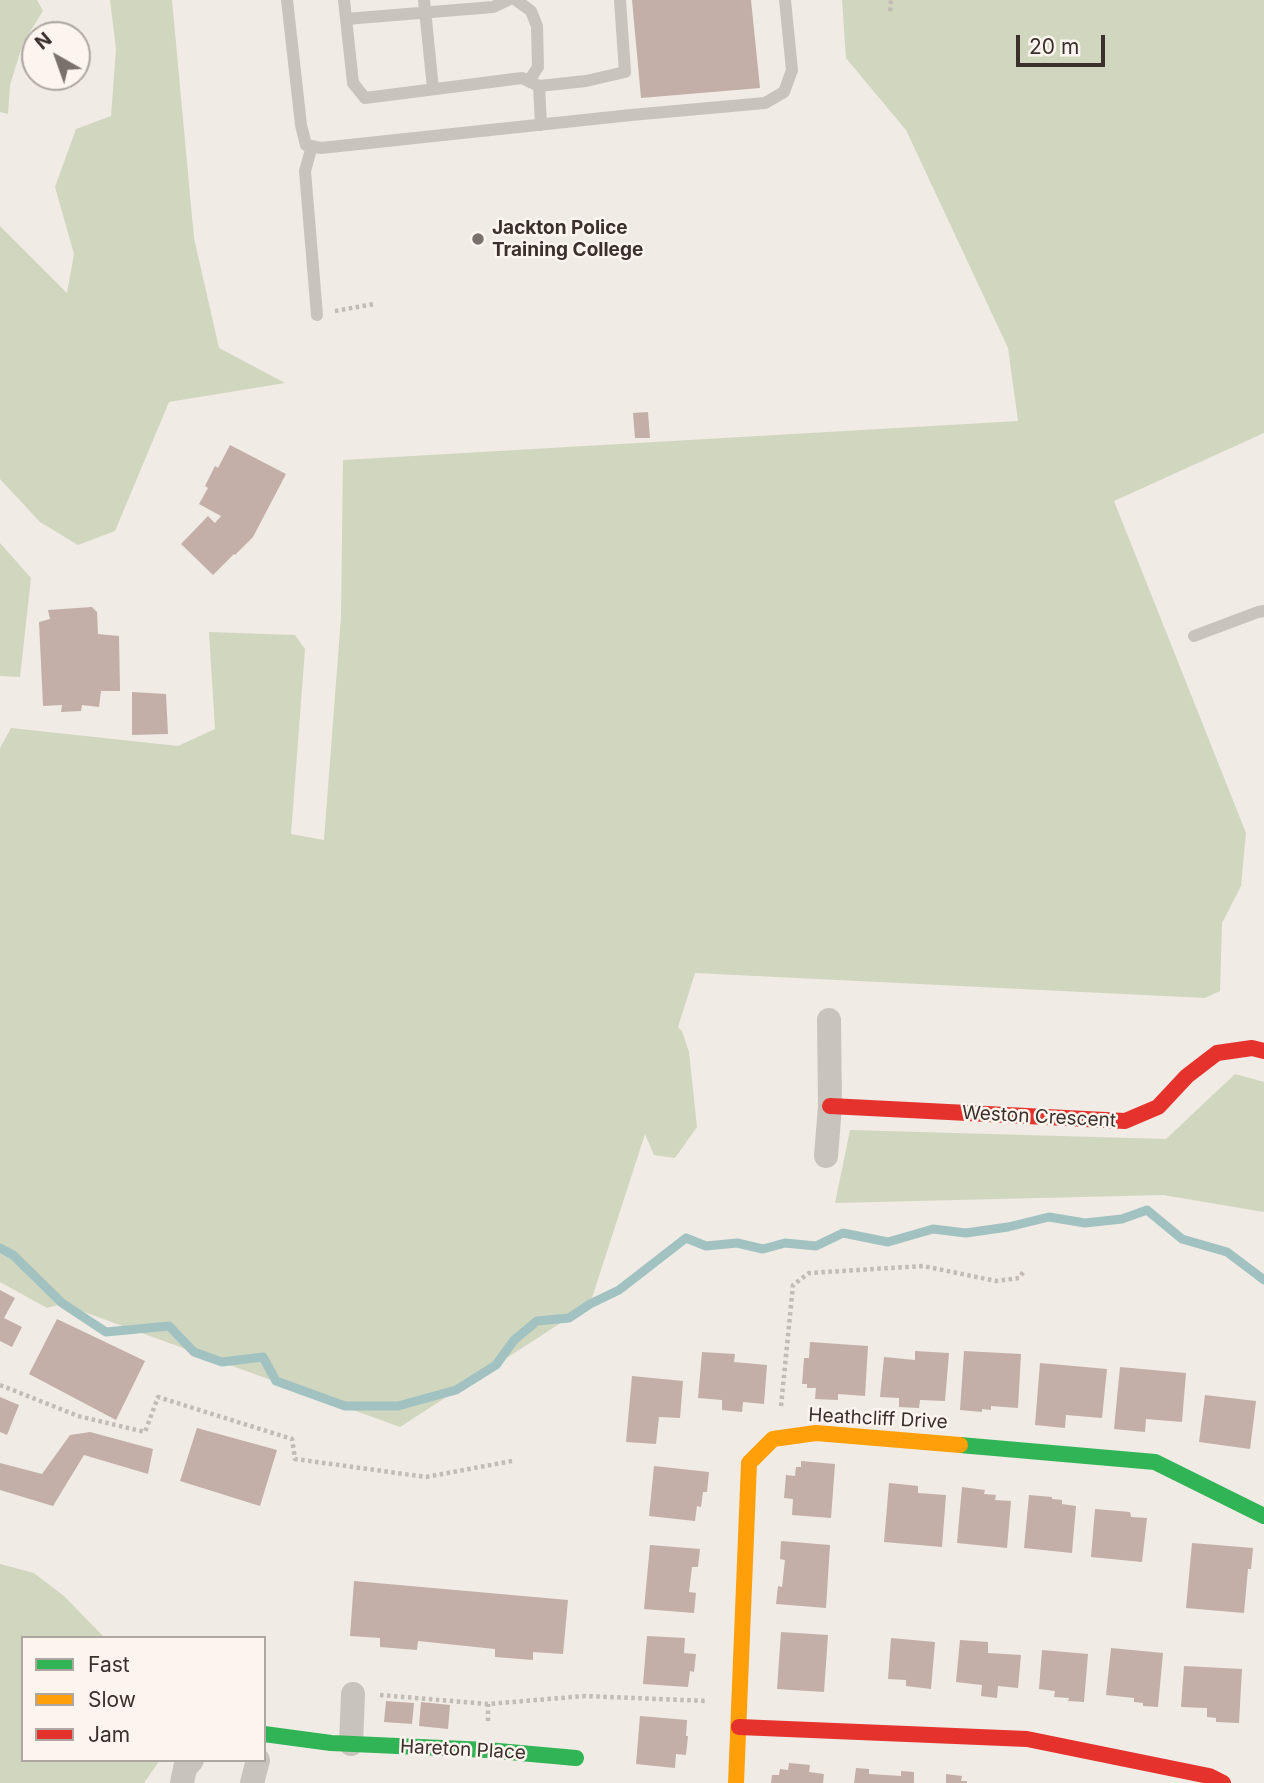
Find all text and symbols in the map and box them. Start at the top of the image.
north arrow [21,21,91,91]
scale bar [1019,21,1108,65]
text: N [31,28,56,55]
text: 20 m [1029,34,1079,59]
place label: Jackton Police Training College [492,217,643,261]
marker: Jackton Police Training College [470,231,486,247]
street label: Weston Crescent [961,1102,1117,1132]
street label: Heathcliff Drive [808,1404,948,1434]
legend [21,1636,266,1762]
text: Fast [88,1652,130,1677]
text: Slow [88,1687,136,1712]
text: Jam [88,1722,130,1747]
street label: Hareton Place [399,1735,527,1765]

